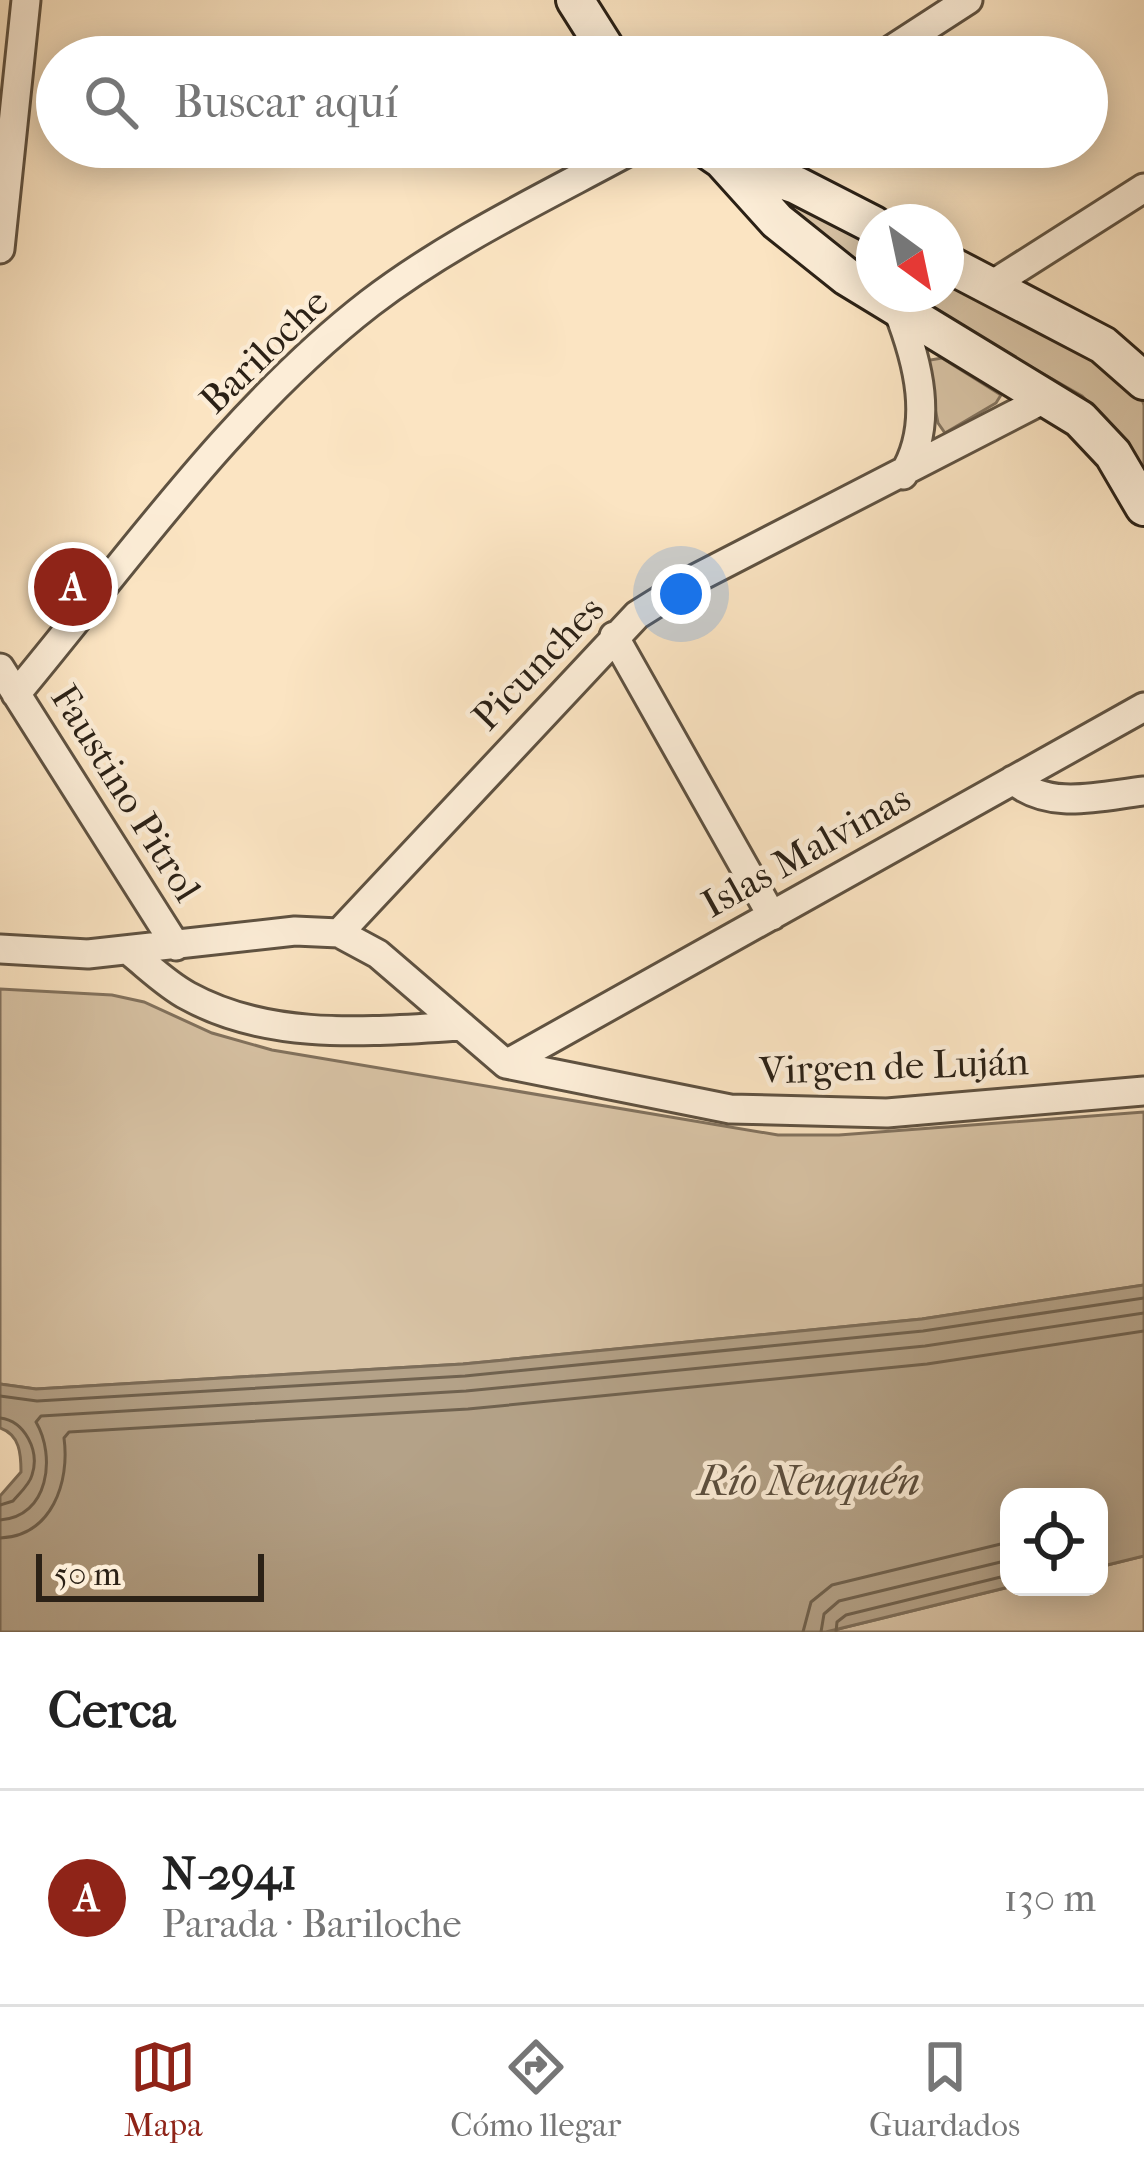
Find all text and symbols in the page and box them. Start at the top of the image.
search box [36,36,1108,168]
icon: search [78,69,144,135]
text: Buscar aquí [174,76,398,129]
north arrow [856,204,964,312]
street label: Bariloche [191,279,337,423]
pin: A [34,542,112,632]
your location [651,564,711,624]
street label: Picunches [463,586,613,740]
street label: Faustino Pitrol [41,676,211,910]
street label: Islas Malvinas [694,775,918,927]
street label: Virgen de Luján [758,1038,1030,1094]
water label: Río Neuquén [695,1457,920,1506]
map controls [1000,1488,1108,1596]
button: locate [1000,1488,1108,1596]
scale bar [36,1548,264,1601]
text: 50 m [54,1555,121,1594]
text: Cerca [48,1680,175,1740]
text: N-2941 [162,1848,297,1901]
text: A [74,1875,100,1921]
text: 130 m [1004,1875,1096,1921]
text: Parada · Bariloche [162,1901,462,1947]
tab: Mapa [124,2034,202,2145]
tab: Cómo llegar [450,2034,621,2145]
tab: Guardados [869,2034,1020,2145]

